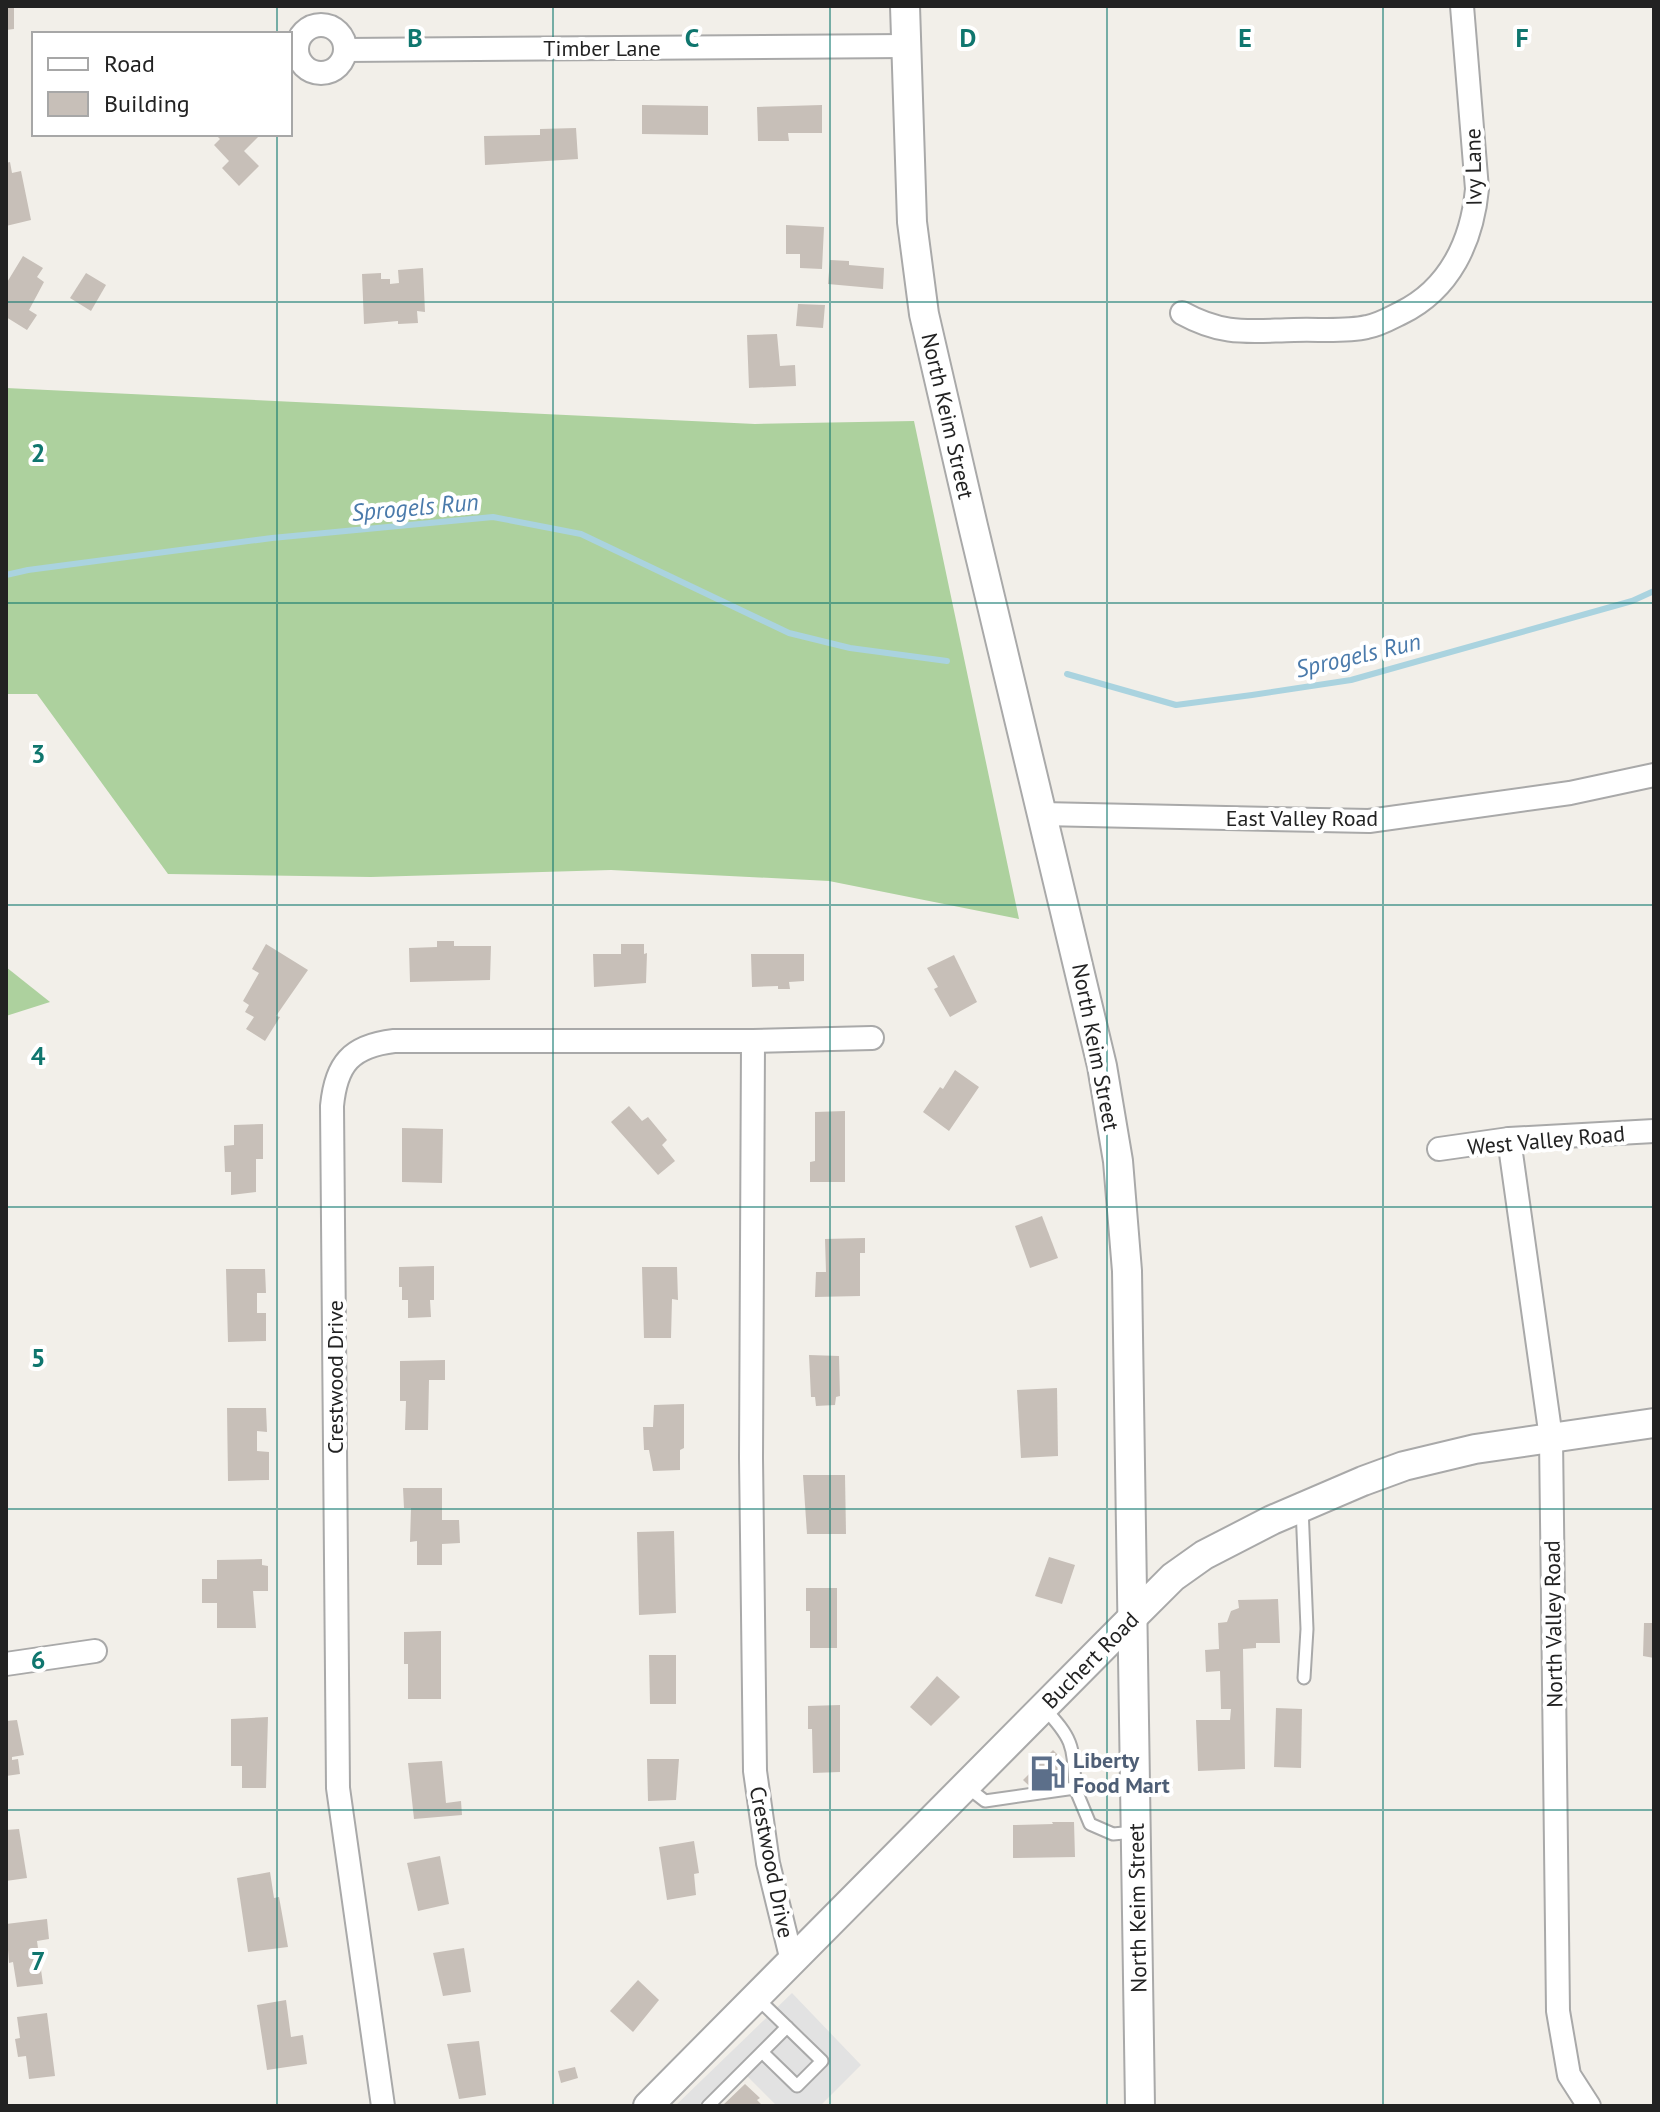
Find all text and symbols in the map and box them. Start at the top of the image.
text: B [407,21,423,54]
text: C [685,21,699,54]
text: D [960,21,976,54]
text: E [1238,21,1252,54]
text: F [1515,21,1529,54]
legend [32,32,292,136]
street label: Timber Lane [543,34,661,62]
text: Road [104,48,155,79]
text: Building [104,88,190,119]
street label: Ivy Lane [1458,128,1488,206]
street label: North Keim Street [915,330,981,502]
text: 2 [31,436,45,469]
water label: Sprogels Run [350,486,480,528]
water label: Sprogels Run [1292,626,1424,684]
text: 3 [31,737,45,770]
street label: East Valley Road [1226,804,1378,832]
street label: North Keim Street [1066,961,1126,1133]
text: 4 [31,1039,46,1072]
street label: West Valley Road [1466,1119,1626,1161]
street label: Crestwood Drive [321,1300,349,1454]
text: 5 [31,1341,45,1374]
street label: North Valley Road [1538,1540,1568,1708]
street label: Buchert Road [1036,1606,1144,1714]
text: 6 [31,1643,45,1676]
place label: Liberty Food Mart [1073,1746,1170,1799]
fuel station icon: Liberty Food Mart [1028,1754,1066,1792]
street label: Crestwood Drive [744,1784,800,1940]
street label: North Keim Street [1122,1822,1152,1993]
text: 7 [31,1944,45,1977]

